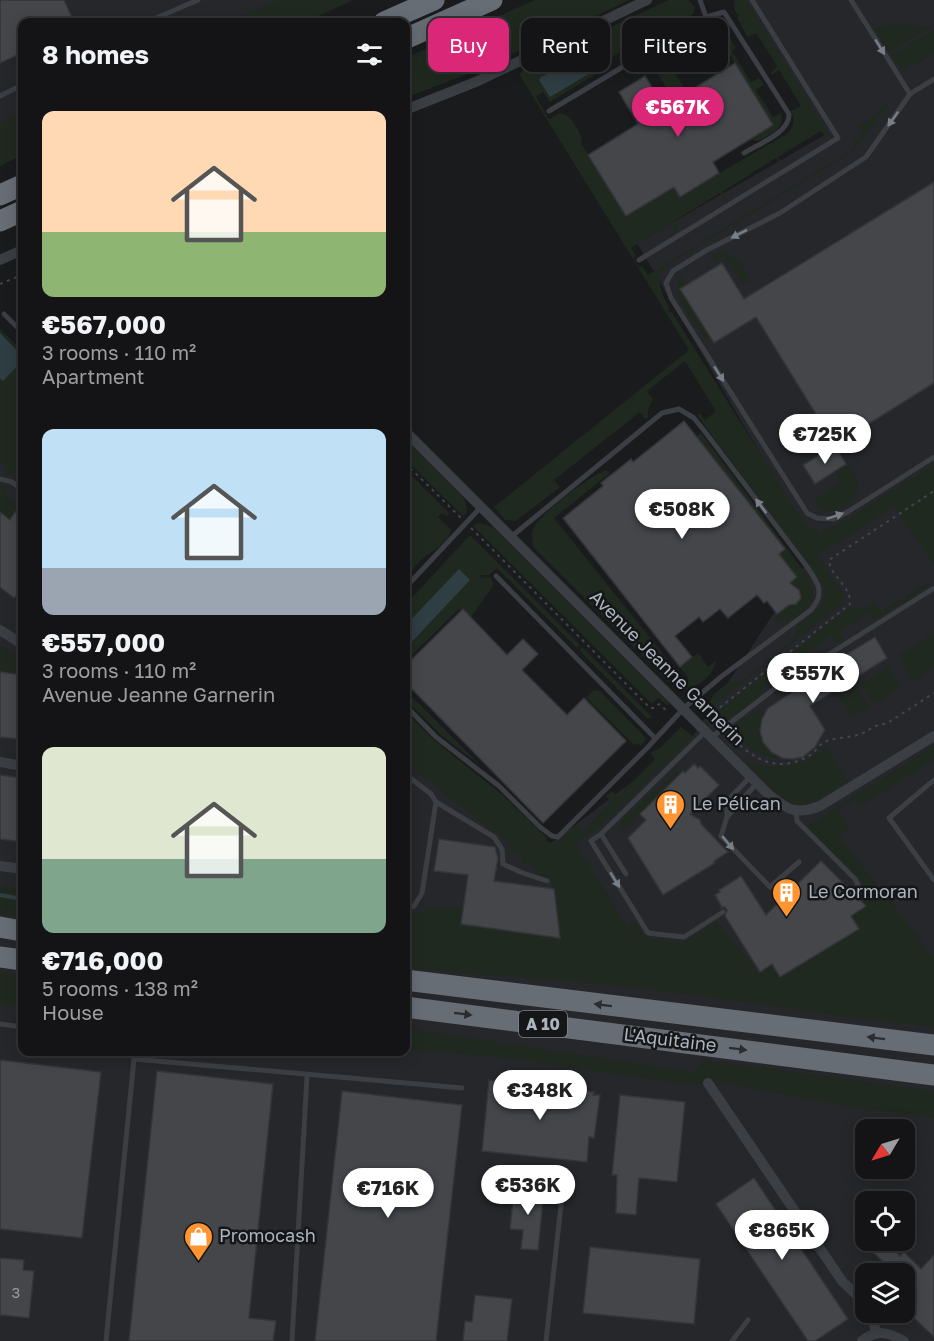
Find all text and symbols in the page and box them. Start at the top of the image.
chip: Buy [428,18,509,72]
chip: Rent [521,18,610,72]
chip: Filters [622,18,728,72]
icon: filters [353,38,386,71]
text: 8 homes [42,39,149,70]
one-way arrow [875,39,886,55]
pin: €567K [636,87,720,138]
text: €567K [646,94,710,118]
one-way arrow [887,110,899,126]
icon: home [160,150,268,258]
one-way arrow [730,228,748,238]
text: €567,000 [42,309,166,340]
text: 3 rooms · 110 m² [42,340,196,364]
text: Apartment [42,364,145,388]
one-way arrow [713,366,724,382]
pin: €725K [783,414,867,465]
text: €725K [793,421,857,445]
icon: home [160,468,268,576]
pin: €508K [640,489,724,540]
text: €508K [649,496,715,520]
one-way arrow [755,498,767,514]
one-way arrow [826,511,844,521]
street label: Avenue Jeanne Garnerin [586,585,750,749]
text: €557,000 [42,627,165,658]
pin: €557K [771,653,855,704]
text: 3 rooms · 110 m² [42,658,196,682]
text: €557K [781,660,845,684]
text: Avenue Jeanne Garnerin [42,682,275,706]
icon: home [160,786,268,894]
building icon: Le Pélican [655,788,687,830]
place label: Le Pélican [692,792,781,814]
one-way arrow [721,835,734,850]
one-way arrow [609,872,620,888]
building icon: Le Cormoran [771,876,803,918]
place label: Le Cormoran [808,880,918,902]
text: €716,000 [42,945,163,976]
text: 5 rooms · 138 m² [42,976,198,1000]
text: House [42,1000,104,1024]
one-way arrow [593,1000,612,1009]
one-way arrow [454,1010,473,1019]
road number: A 10 [519,1011,567,1037]
street label: L'Aquitaine [622,1022,718,1056]
one-way arrow [866,1033,885,1043]
one-way arrow [729,1044,748,1054]
pin: €348K [498,1070,582,1121]
text: €348K [507,1077,573,1101]
north arrow [855,1119,915,1179]
map controls [855,1119,915,1323]
pin: €536K [486,1165,570,1216]
pin: €716K [346,1168,430,1219]
text: €536K [495,1172,561,1196]
text: €716K [357,1175,419,1199]
button: locate [855,1191,915,1251]
pin: €865K [740,1210,824,1261]
text: €865K [749,1217,815,1241]
shop icon: Promocash [182,1220,214,1262]
place label: Promocash [219,1224,316,1246]
button: layers [855,1263,915,1323]
house number: 3 [12,1283,20,1301]

